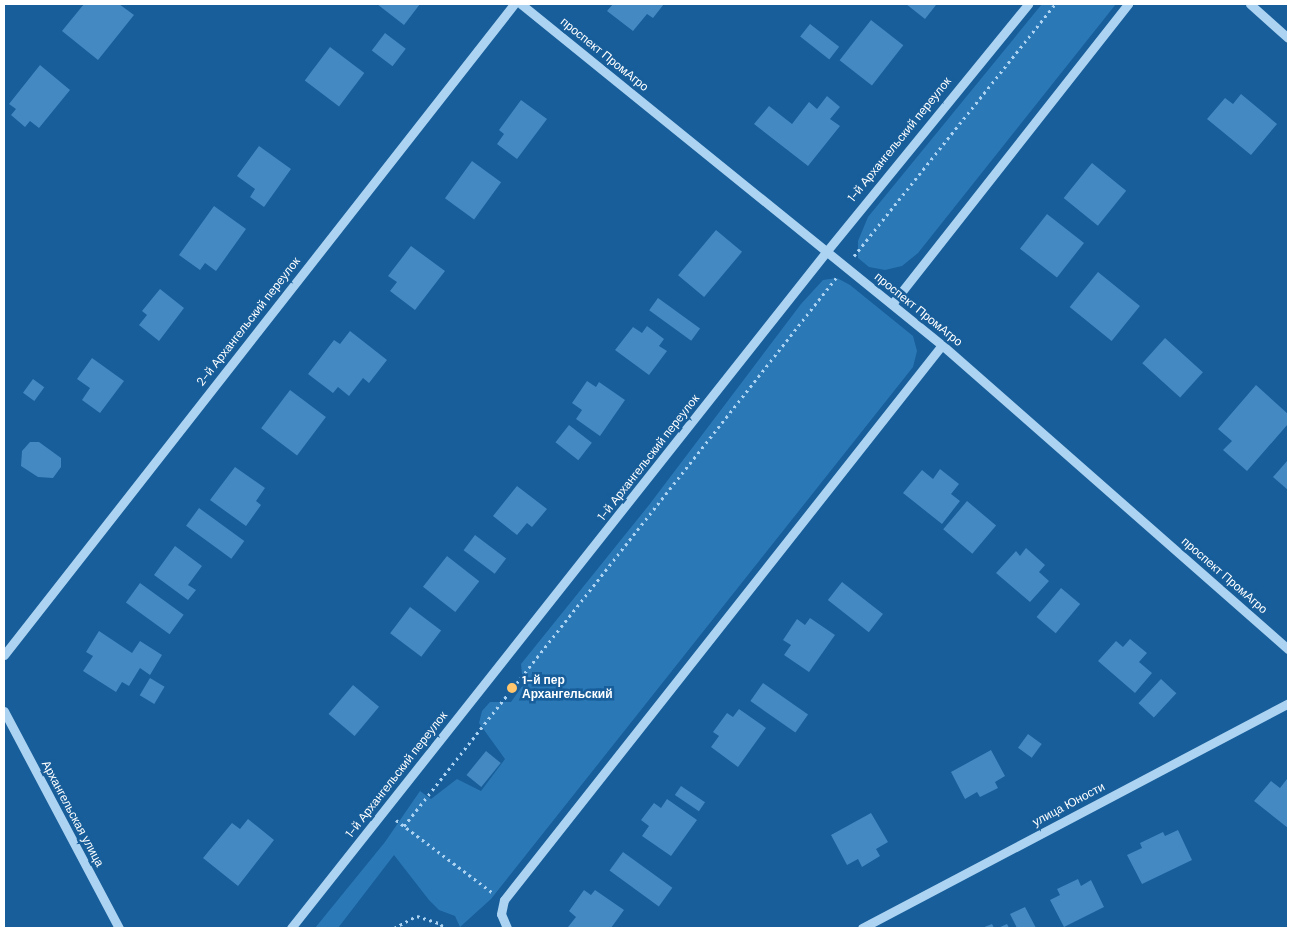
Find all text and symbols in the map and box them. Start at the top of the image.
street label: проспект ПромАгро [557,15,651,95]
street label: 1-й Архангельский переулок [845,75,955,205]
street label: 2-й Архангельский переулок [194,255,304,389]
street label: проспект ПромАгро [871,270,965,350]
street label: 1-й Архангельский переулок [595,392,703,524]
street label: проспект ПромАгро [1178,535,1270,617]
place label: 1-й пер Архангельский [522,674,613,702]
marker: 1-й пер Архангельский [506,682,518,694]
street label: 1-й Архангельский переулок [343,709,451,841]
street label: Архангельская улица [38,758,106,870]
street label: улица Юности [1030,780,1108,830]

